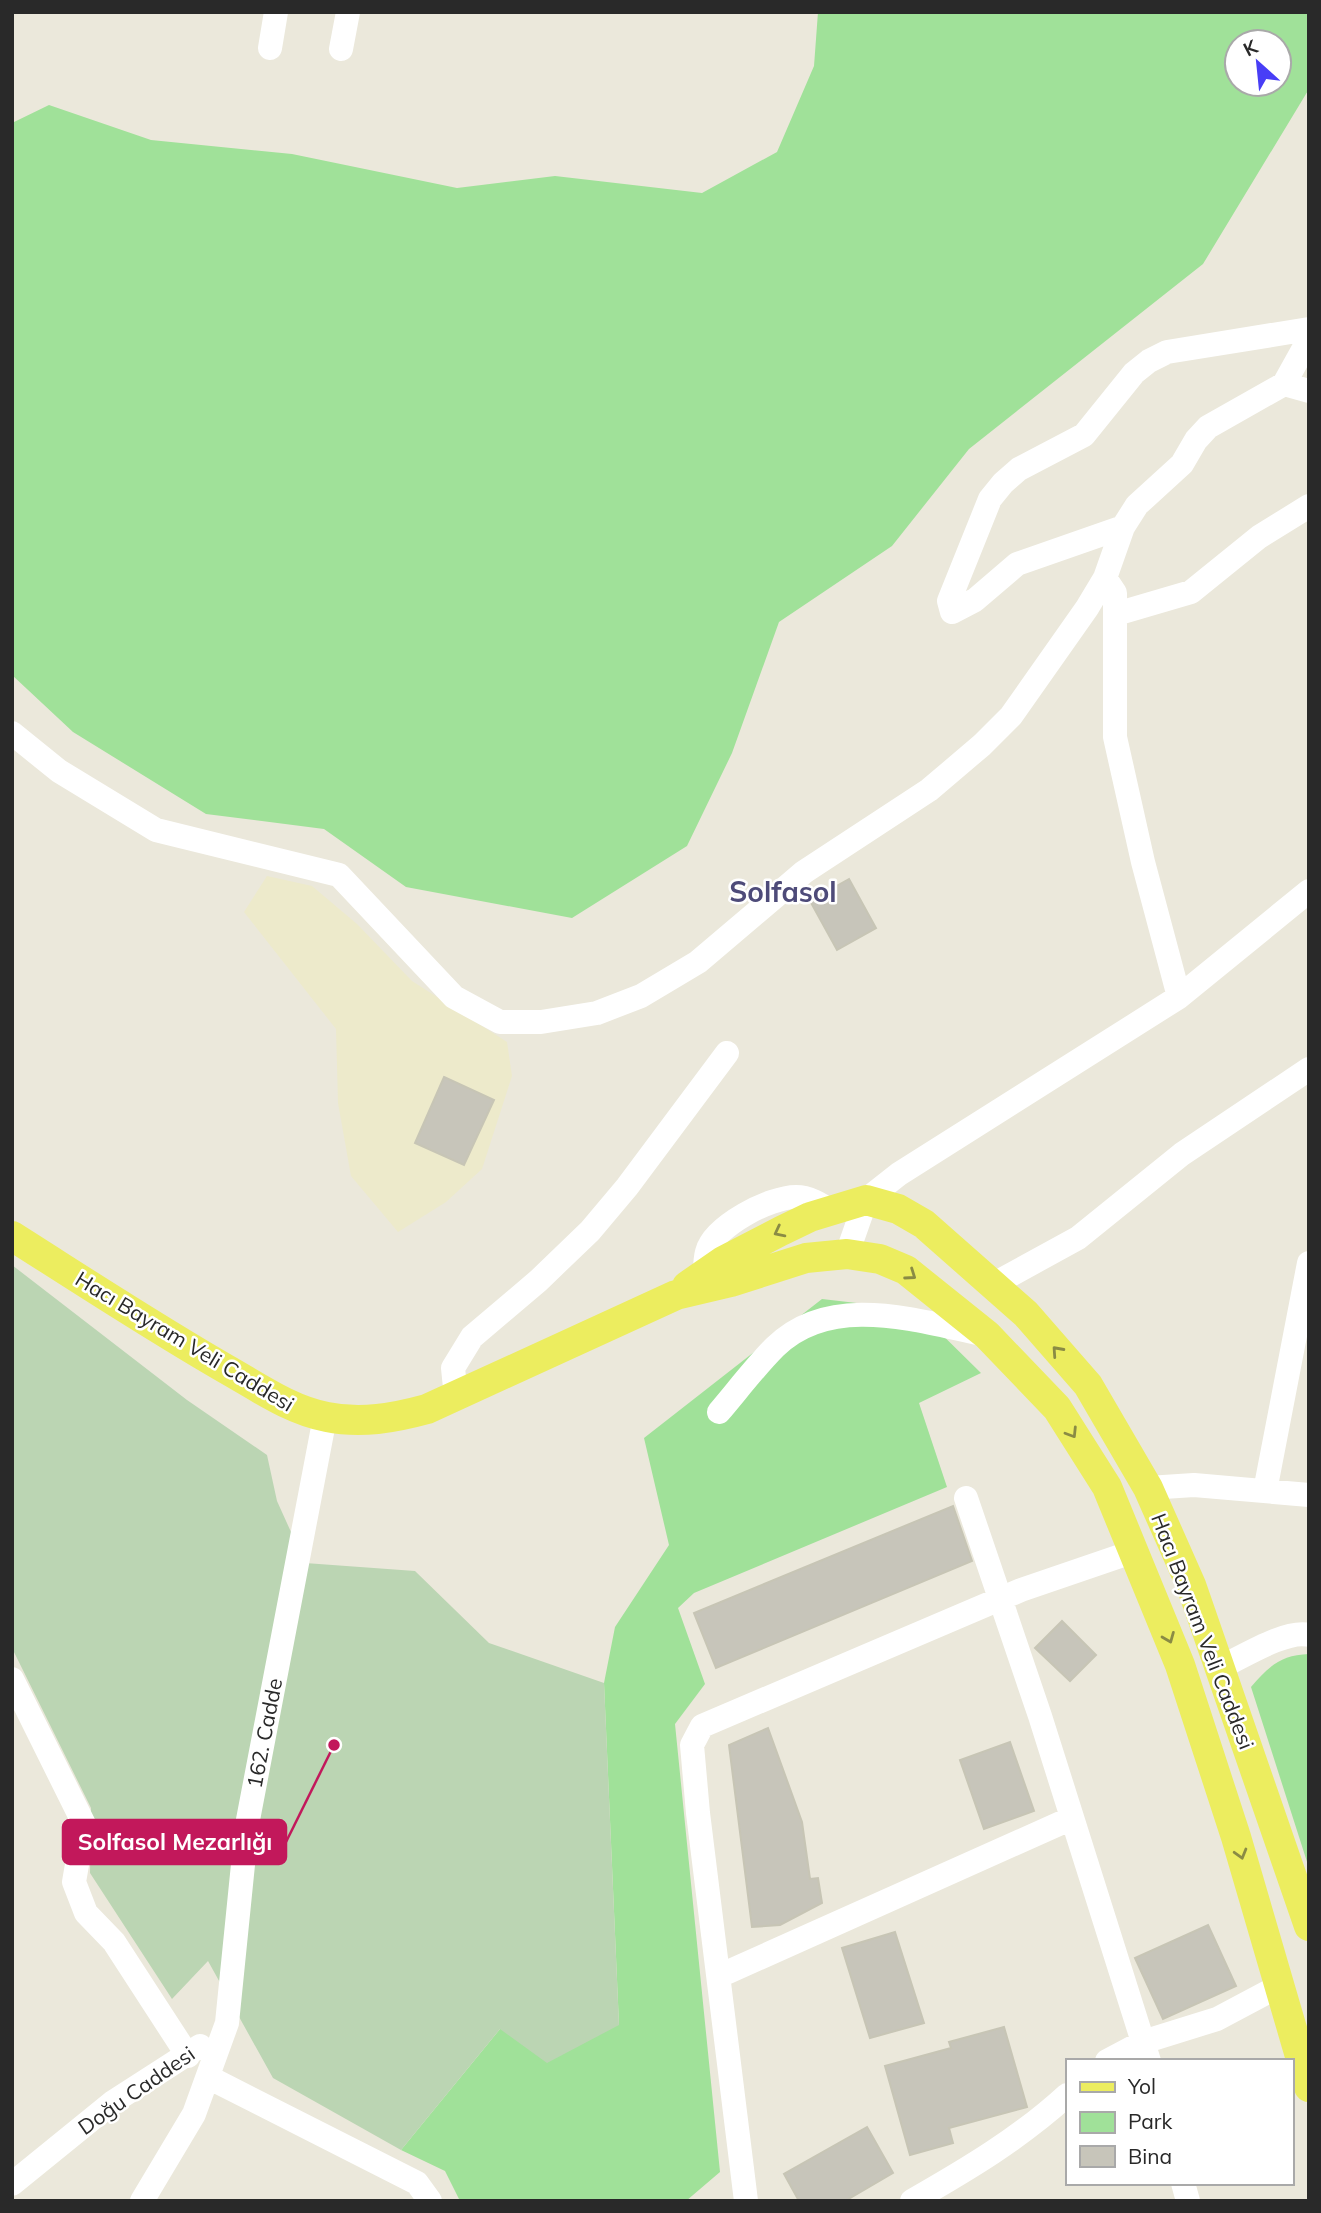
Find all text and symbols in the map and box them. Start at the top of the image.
north arrow [1223,28,1293,98]
text: K [1239,34,1263,61]
district label: Solfasol [729,874,837,909]
one-way arrow [774,1223,786,1237]
street label: Hacı Bayram Veli Caddesi [71,1265,299,1417]
one-way arrow [903,1267,916,1279]
one-way arrow [1053,1346,1065,1359]
one-way arrow [1064,1426,1077,1439]
street label: Hacı Bayram Veli Caddesi [1146,1509,1260,1753]
one-way arrow [1161,1632,1175,1644]
street label: 162. Cadde [241,1676,287,1790]
callout: Solfasol Mezarlığı [63,1820,286,1864]
text: Solfasol Mezarlığı [78,1827,272,1856]
one-way arrow [1233,1848,1247,1860]
street label: Doğu Caddesi [73,2040,199,2140]
legend [1066,2059,1293,2185]
text: Yol [1127,2073,1156,2099]
text: Park [1128,2108,1172,2134]
text: Bina [1128,2143,1172,2169]

